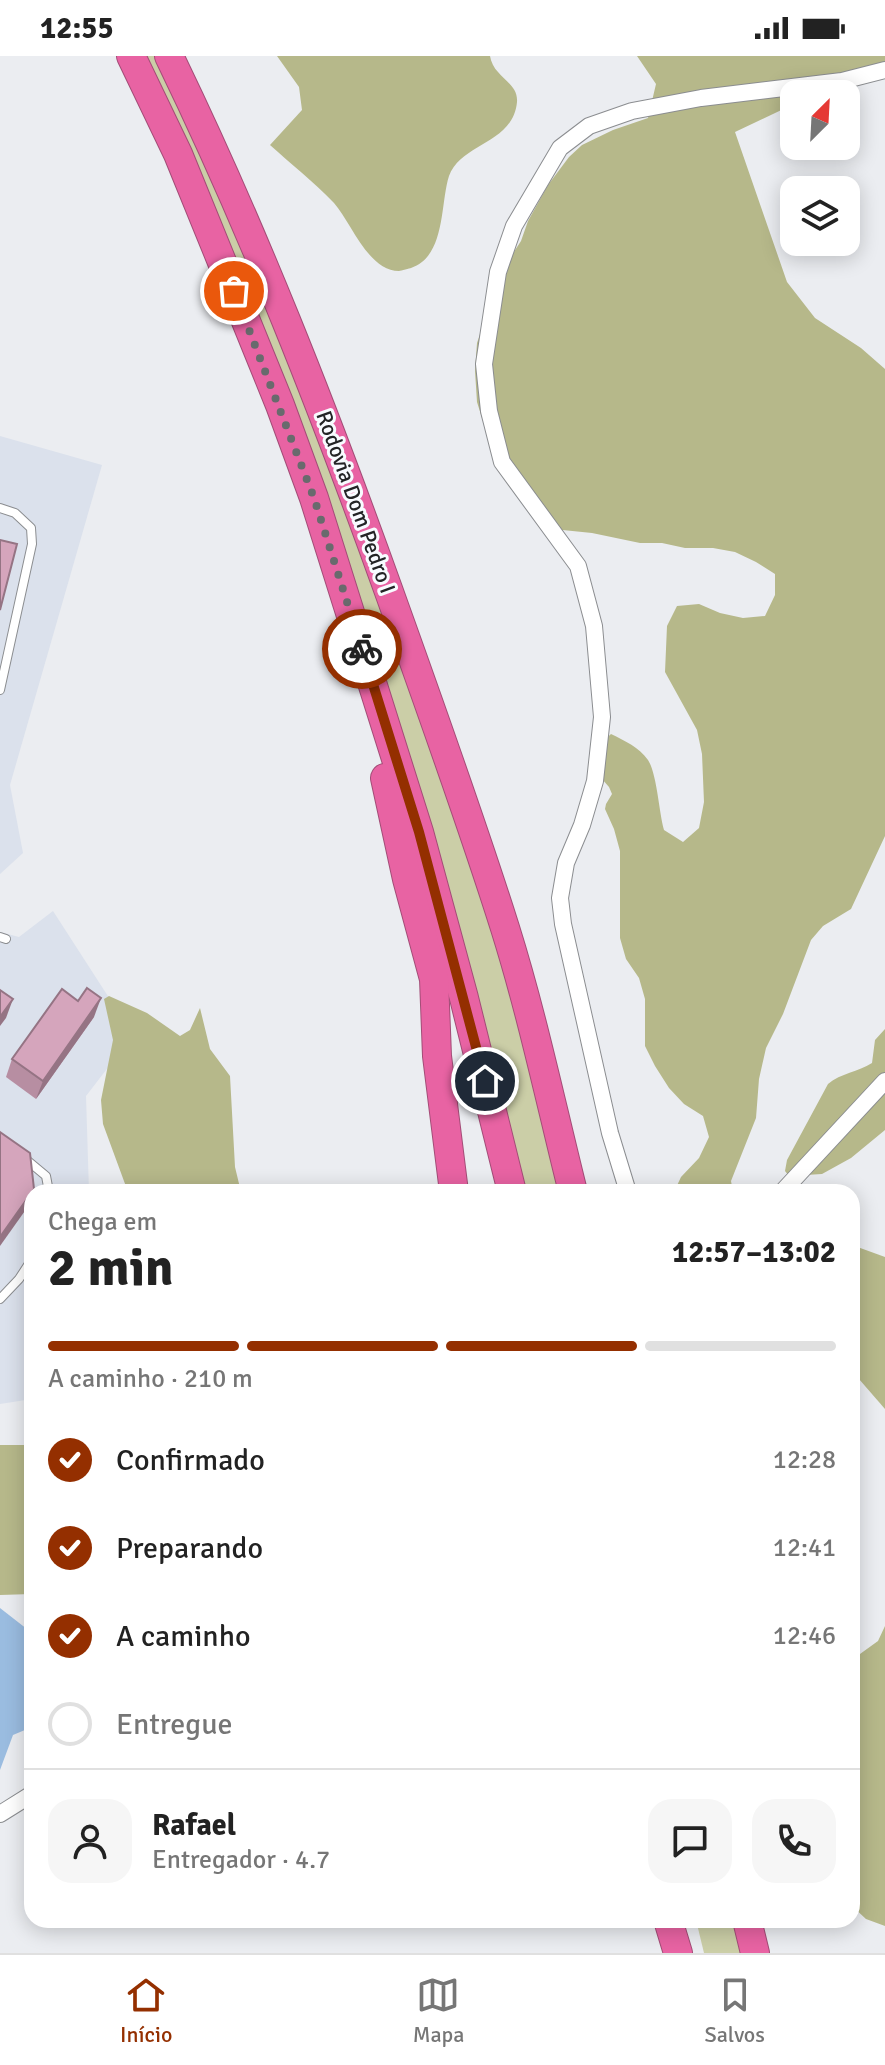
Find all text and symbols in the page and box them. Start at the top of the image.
text: 12:55 [40,10,114,47]
north arrow [780,80,860,160]
map controls [780,80,860,256]
button: layers [780,176,860,256]
pin [200,257,268,325]
icon: bag [212,269,256,313]
street label: Rodovia Dom Pedro I [310,407,402,597]
courier [322,609,402,689]
icon: bike [340,627,384,671]
pin [451,1047,519,1115]
icon: home [463,1059,507,1103]
text: Chega em [48,1206,157,1238]
text: 12:57–13:02 [672,1234,836,1271]
text: 2 min [48,1236,174,1300]
text: A caminho · 210 m [48,1363,253,1395]
icon: check [48,1438,92,1482]
text: Confirmado [116,1442,265,1479]
text: 12:28 [773,1444,836,1476]
icon: check [48,1526,92,1570]
text: Preparando [116,1530,263,1567]
text: 12:41 [773,1532,836,1564]
icon: check [48,1614,92,1658]
text: A caminho [116,1618,251,1655]
text: 12:46 [773,1620,836,1652]
text: Entregue [116,1706,233,1743]
button: person [48,1799,132,1883]
button: chat [648,1799,732,1883]
button: phone [752,1799,836,1883]
text: Rafael [152,1807,236,1844]
text: Entregador · 4.7 [152,1844,330,1876]
tab: Início [120,1973,172,2048]
tab: Mapa [413,1973,464,2048]
tab: Salvos [705,1973,765,2048]

